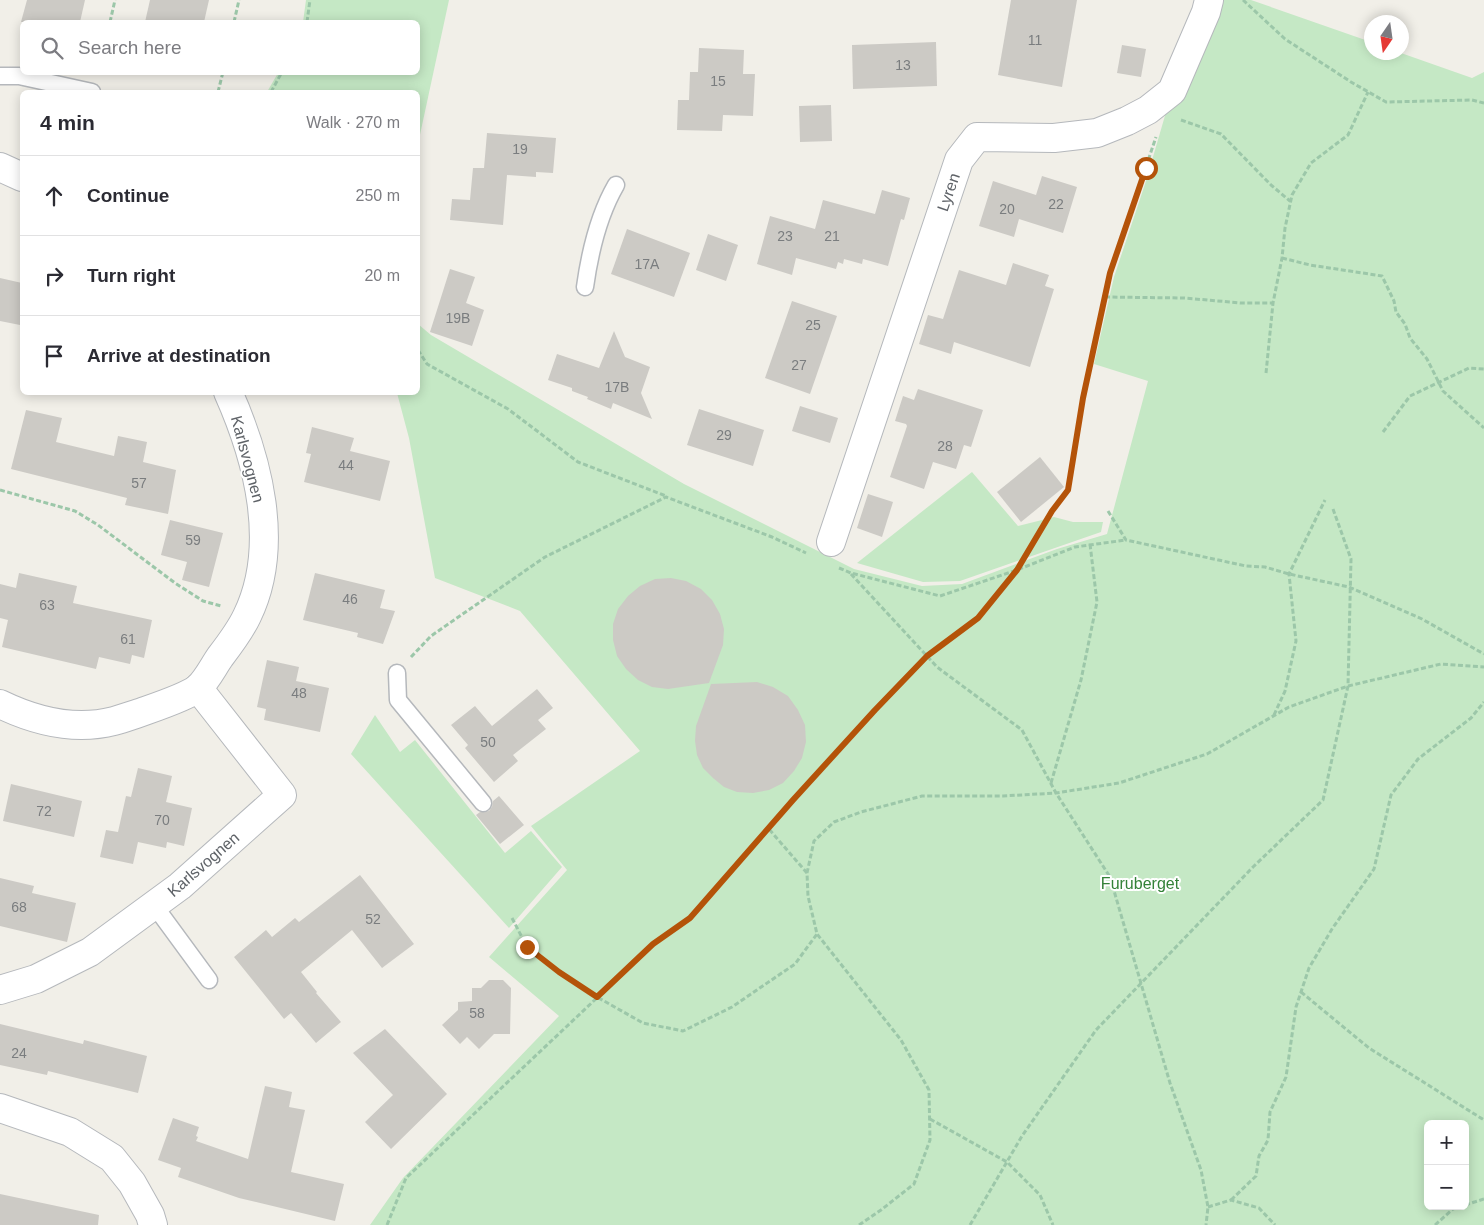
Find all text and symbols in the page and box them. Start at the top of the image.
north arrow [1364,15,1409,60]
search box [20,20,420,75]
house number: 11 [1028,32,1042,48]
icon: search [38,34,66,62]
text: Search here [78,37,182,58]
house number: 13 [895,57,911,73]
house number: 15 [710,73,726,89]
text: 4 min [40,111,95,134]
text: Walk · 270 m [306,114,400,131]
house number: 19 [512,141,528,157]
route start [1135,157,1158,180]
street label: Lyren [934,171,963,214]
icon: ahead [40,182,68,210]
text: Continue [87,185,169,206]
text: 250 m [356,187,400,204]
house number: 22 [1048,196,1064,212]
house number: 20 [999,201,1015,217]
house number: 23 [777,228,793,244]
house number: 21 [824,228,840,244]
house number: 17A [635,256,660,272]
icon: right [40,262,68,290]
text: Turn right [87,265,175,286]
text: 20 m [364,267,400,284]
house number: 19B [446,310,470,326]
house number: 25 [805,317,821,333]
icon: arrive [40,342,68,370]
text: Arrive at destination [87,345,271,366]
house number: 27 [791,357,807,373]
house number: 17B [605,379,629,395]
street label: Karlsvognen [228,414,267,504]
house number: 29 [716,427,732,443]
house number: 28 [937,438,953,454]
house number: 44 [338,457,354,473]
house number: 57 [131,475,147,491]
house number: 59 [185,532,201,548]
house number: 46 [342,591,358,607]
house number: 63 [39,597,55,613]
house number: 61 [120,631,136,647]
house number: 48 [291,685,307,701]
house number: 50 [480,734,496,750]
house number: 72 [36,803,52,819]
house number: 70 [154,812,170,828]
street label: Karlsvognen [164,829,242,900]
park label: Furuberget [1101,875,1180,892]
house number: 68 [11,899,27,915]
house number: 52 [365,911,381,927]
route end [516,936,539,959]
house number: 58 [469,1005,485,1021]
house number: 24 [11,1045,27,1061]
map controls [1424,1120,1469,1210]
button: + [1424,1120,1469,1165]
button: − [1424,1165,1469,1210]

